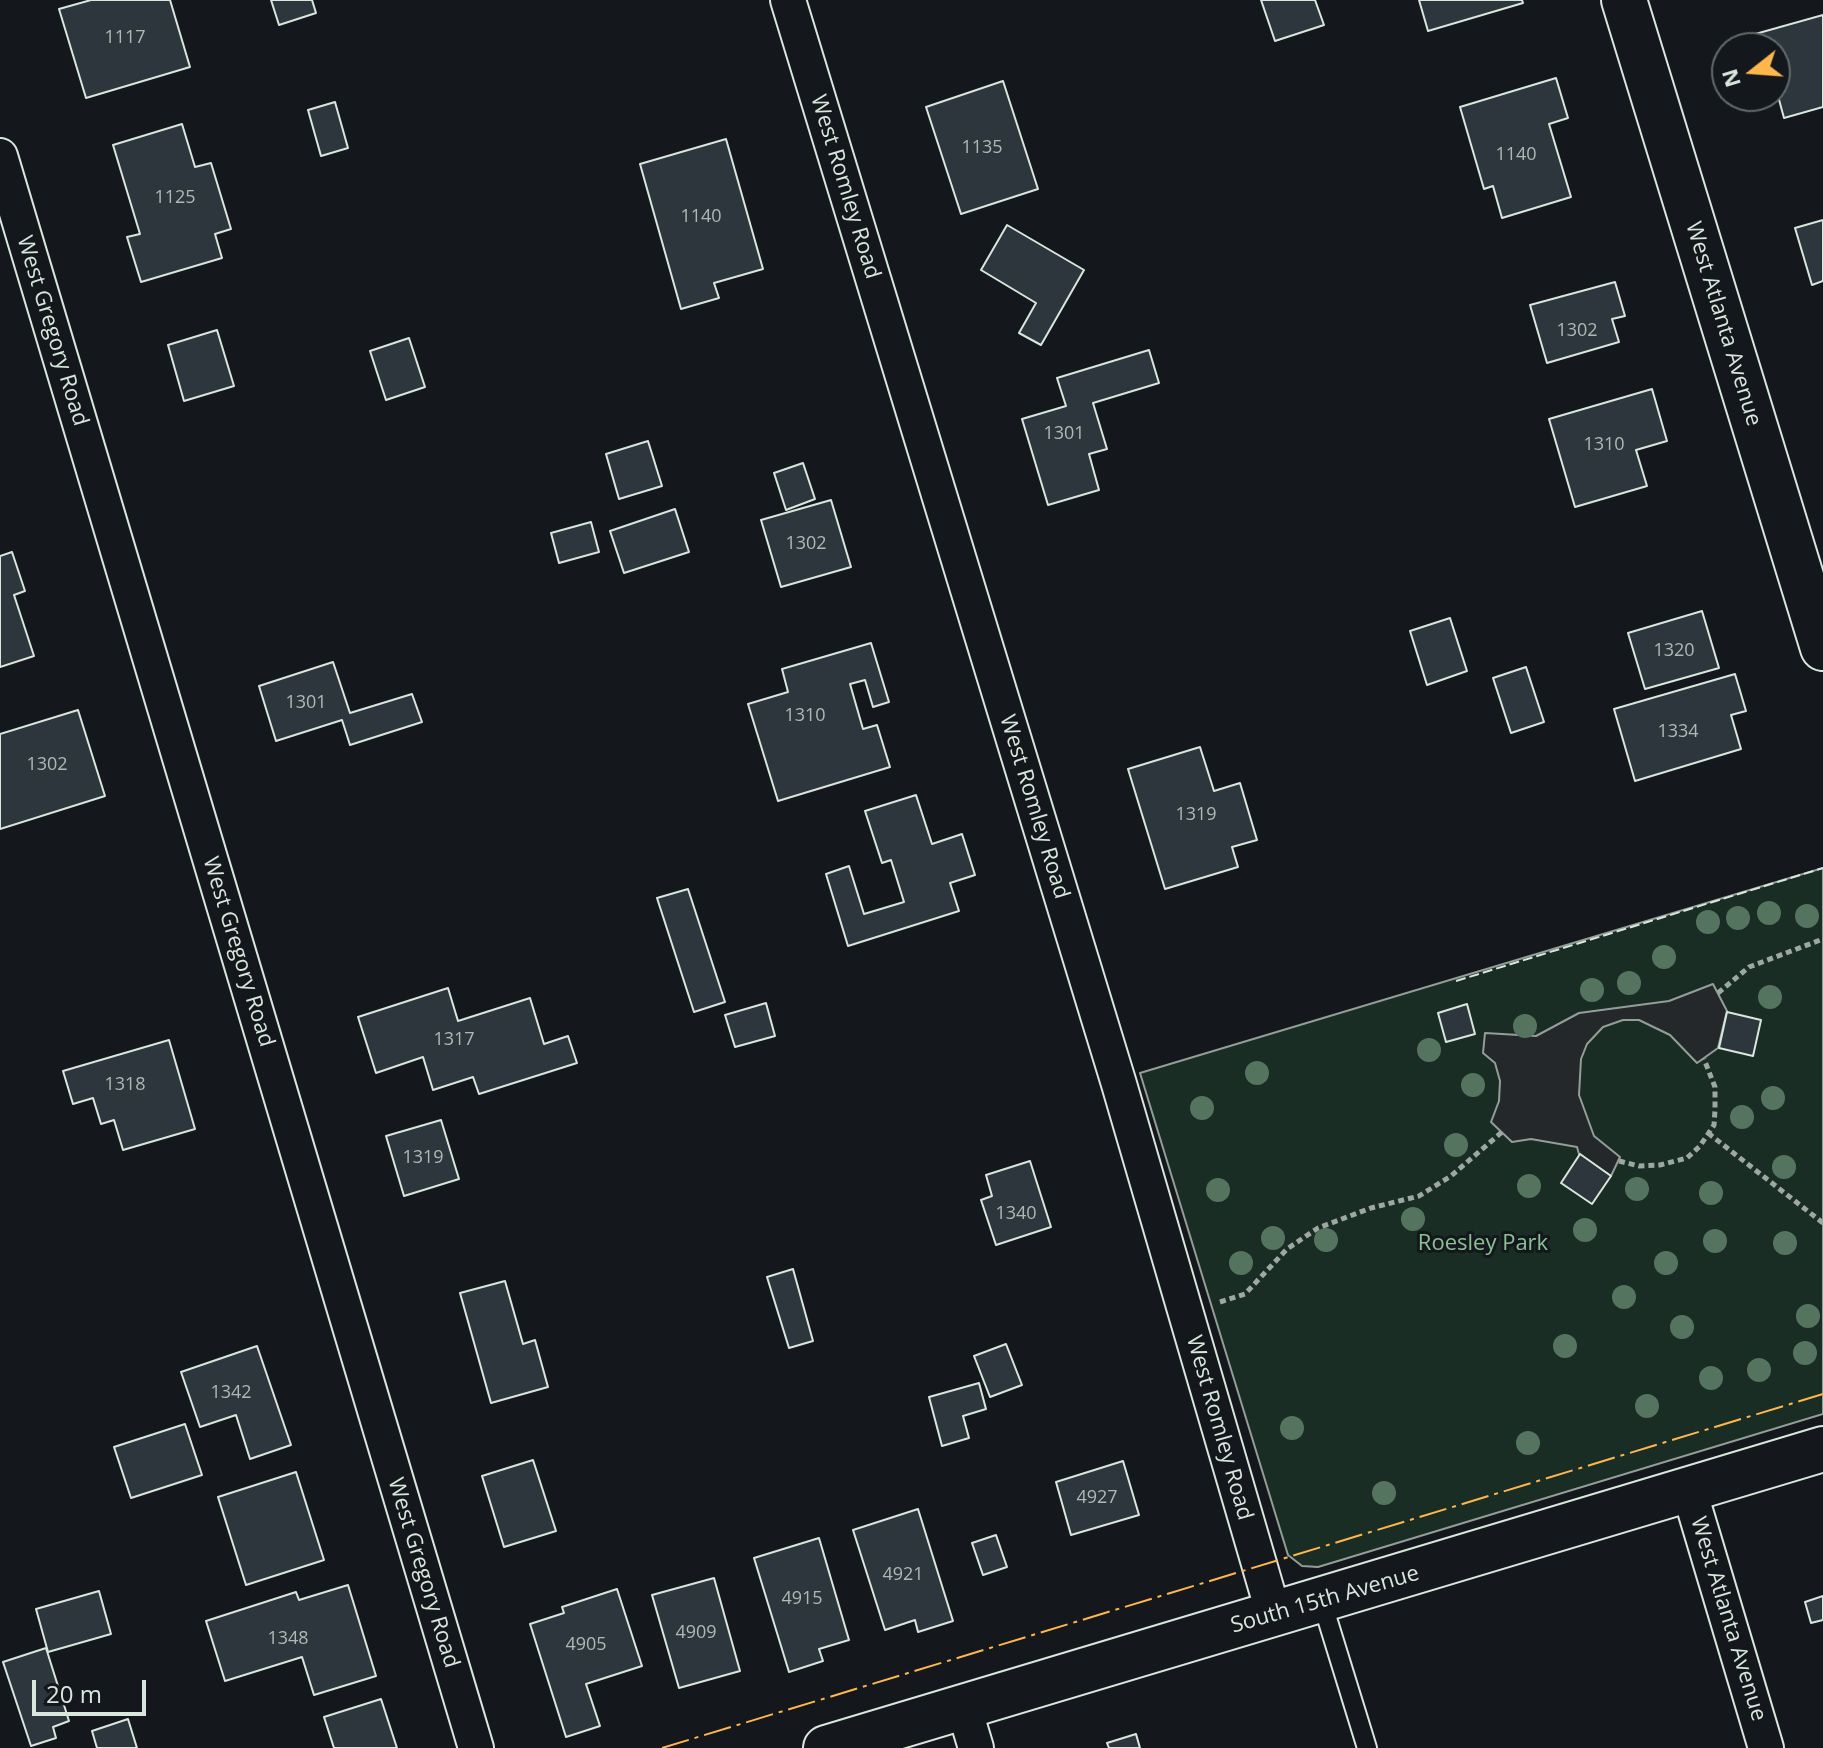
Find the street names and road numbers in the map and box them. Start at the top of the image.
street label: West Romley Road [804,92,886,282]
street label: West Atlanta Avenue [1679,219,1767,429]
street label: West Gregory Road [11,233,93,429]
street label: West Romley Road [993,712,1075,902]
street label: West Gregory Road [197,854,279,1050]
street label: West Romley Road [1180,1333,1258,1523]
street label: West Gregory Road [382,1475,464,1671]
street label: West Atlanta Avenue [1684,1514,1772,1724]
street label: South 15th Avenue [1228,1560,1422,1640]

